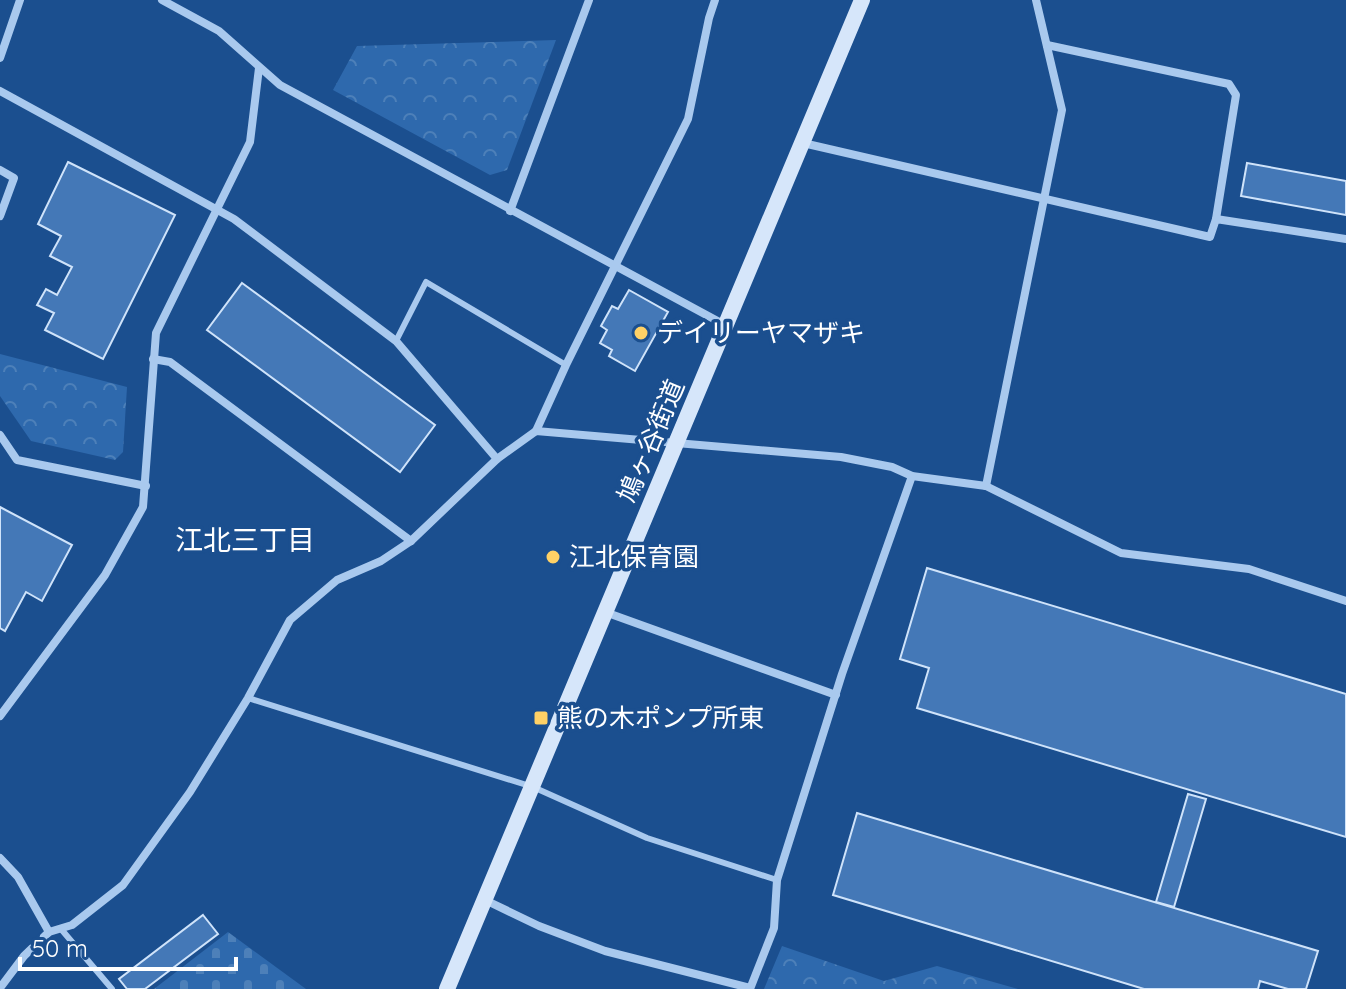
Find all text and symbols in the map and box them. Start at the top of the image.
place label: デイリーヤマザキ [657,316,865,349]
marker: デイリーヤマザキ [632,324,650,342]
street label: 鳩ヶ谷街道 [610,375,691,507]
district label: 江北三丁目 [175,522,315,557]
place label: 江北保育園 [569,540,699,573]
marker: 江北保育園 [544,548,562,566]
place label: 熊の木ポンプ所東 [557,701,764,734]
marker: 熊の木ポンプ所東 [532,709,550,727]
scale bar [20,921,236,971]
text: 50 m [32,933,88,963]

